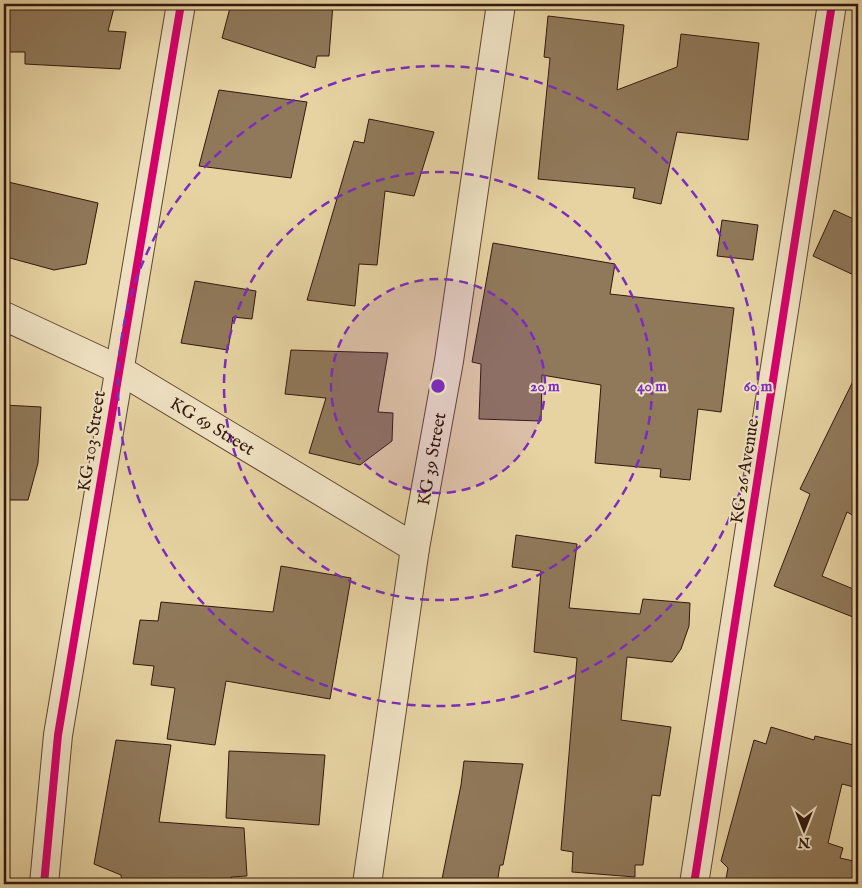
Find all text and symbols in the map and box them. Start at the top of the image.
centre of rings [429,377,447,395]
text: 20 m [530,377,560,396]
text: 40 m [637,377,667,396]
text: 60 m [744,377,773,396]
street label: KG 103 Street [73,389,112,493]
street label: KG 69 Street [165,393,258,462]
street label: KG 39 Street [413,411,452,508]
street label: KG 26 Avenue [726,417,765,525]
north arrow [780,806,830,856]
text: N [798,833,811,851]

